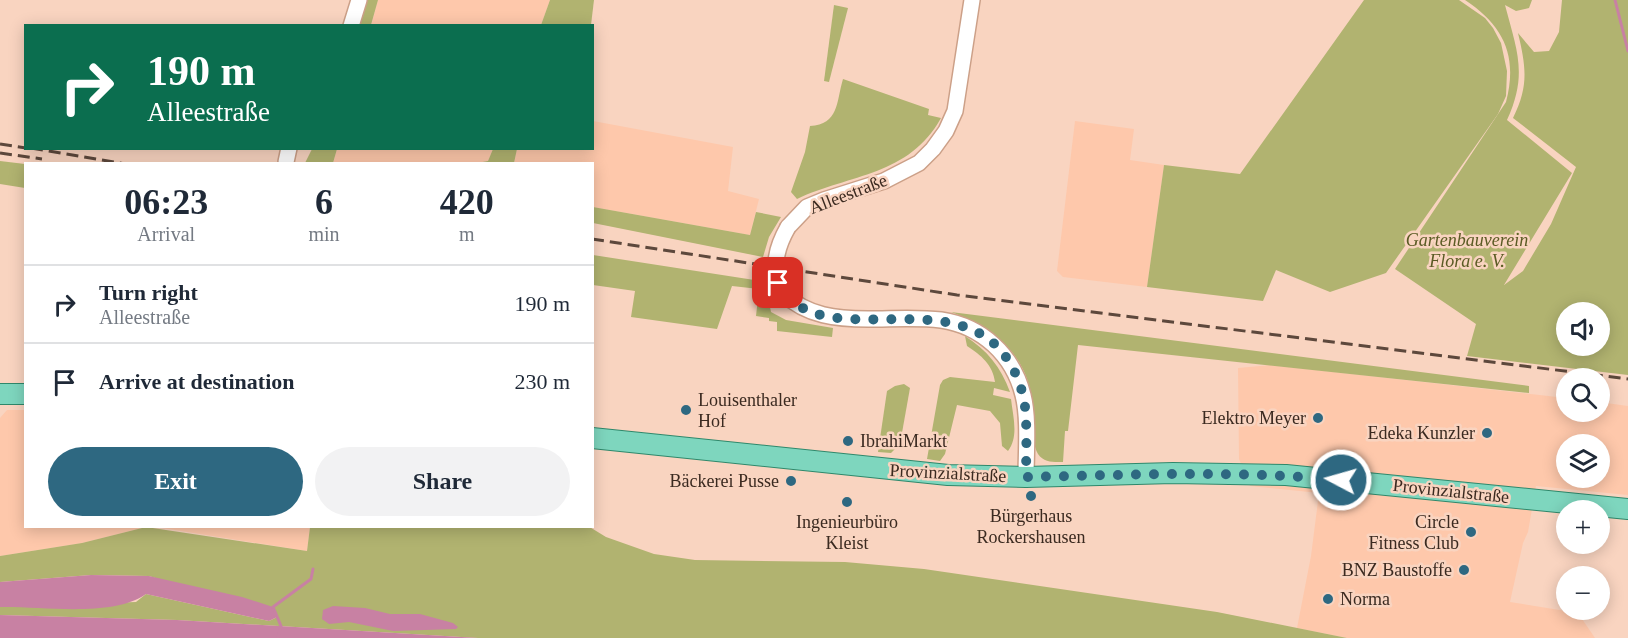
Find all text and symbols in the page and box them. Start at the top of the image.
icon: right [48,48,126,126]
text: 190 m [147,48,256,94]
text: Alleestraße [147,97,270,127]
street label: Alleestraße [806,170,890,218]
text: 06:23 [124,182,208,222]
text: 6 [315,182,333,222]
text: 420 [440,182,494,222]
text: Arrival [137,223,195,245]
text: min [308,223,340,245]
text: m [459,223,475,245]
park label: Gartenbauverein Flora e. V. [1406,230,1528,271]
pin [752,257,803,308]
icon: arrive [761,266,794,299]
text: Turn right [99,280,198,305]
icon: right [48,288,81,321]
text: 190 m [514,291,570,316]
map controls [1556,302,1610,620]
button: sound [1556,302,1610,356]
text: Alleestraße [99,306,190,328]
icon: arrive [48,366,81,399]
button: search [1556,368,1610,422]
text: Arrive at destination [99,369,295,394]
text: 230 m [514,369,570,394]
place label: Louisenthaler Hof [698,390,797,431]
marker: Louisenthaler Hof [679,403,693,417]
place label: Elektro Meyer [1202,408,1306,428]
marker: Elektro Meyer [1311,411,1325,425]
place label: Edeka Kunzler [1368,423,1475,443]
marker: Edeka Kunzler [1480,426,1494,440]
place label: IbrahiMarkt [860,431,947,451]
marker: IbrahiMarkt [841,434,855,448]
button: layers [1556,434,1610,488]
button: Exit [48,447,303,516]
button: Share [315,447,570,516]
position arrow [1309,448,1373,512]
street label: Provinzialstraße [889,460,1007,486]
place label: Bäckerei Pusse [670,471,779,491]
marker: Bäckerei Pusse [784,474,798,488]
street label: Provinzialstraße [1392,475,1510,507]
marker: Bürgerhaus Rockershausen [1024,489,1038,503]
marker: Ingenieurbüro Kleist [840,495,854,509]
button: + [1556,500,1610,554]
place label: Bürgerhaus Rockershausen [977,506,1085,547]
place label: Ingenieurbüro Kleist [796,512,898,553]
place label: Circle Fitness Club [1368,512,1459,553]
marker: Circle Fitness Club [1464,525,1478,539]
place label: BNZ Baustoffe [1342,560,1452,580]
marker: BNZ Baustoffe [1457,563,1471,577]
button: − [1556,566,1610,620]
place label: Norma [1340,589,1390,609]
marker: Norma [1321,592,1335,606]

